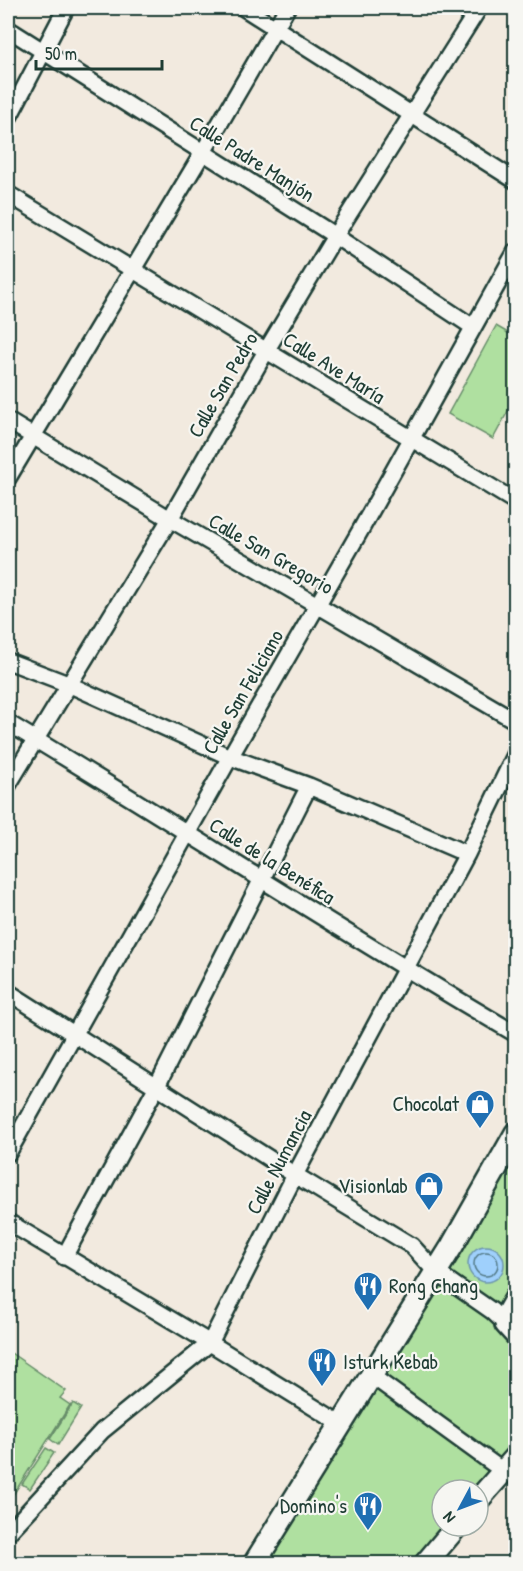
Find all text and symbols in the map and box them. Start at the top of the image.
scale bar [36,33,162,71]
text: 50 m [45,41,77,66]
street label: Calle Padre Manjón [184,108,321,209]
street label: Calle Ave María [278,325,391,410]
street label: Calle San Pedro [181,327,264,443]
street label: Calle San Gregorio [203,506,339,601]
street label: Calle San Feliciano [195,624,290,760]
street label: Calle de la Benéfica [204,810,341,911]
shop icon: Chocolat [464,1088,496,1130]
place label: Chocolat [393,1089,460,1118]
street label: Calle Numancia [239,1104,318,1219]
shop icon: Visionlab [413,1170,445,1212]
place label: Visionlab [338,1171,408,1200]
restaurant icon: Rong Chang [352,1270,384,1312]
place label: Rong Chang [389,1271,478,1300]
restaurant icon: Isturk Kebab [306,1346,338,1388]
place label: Isturk Kebab [343,1347,438,1376]
north arrow [430,1478,490,1538]
restaurant icon: Domino's [352,1490,384,1532]
place label: Domino's [280,1491,347,1520]
text: N [437,1507,460,1528]

